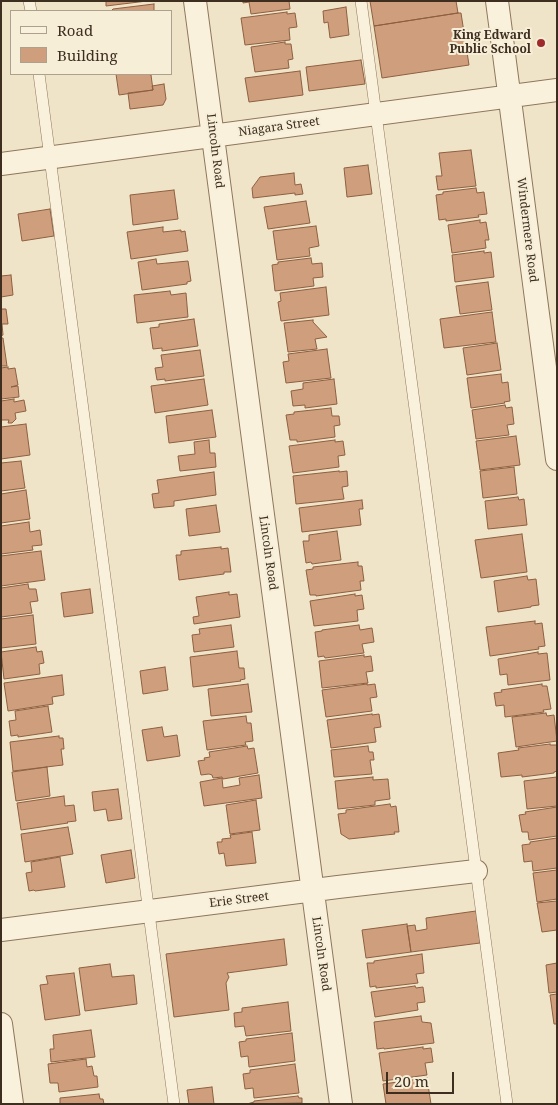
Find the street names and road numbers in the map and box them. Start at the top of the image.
street label: Lincoln Road [203,113,227,189]
street label: Niagara Street [238,114,320,140]
street label: Windermere Road [513,177,541,283]
street label: Lincoln Road [256,515,280,591]
street label: Erie Street [208,889,270,911]
street label: Lincoln Road [309,916,333,992]

